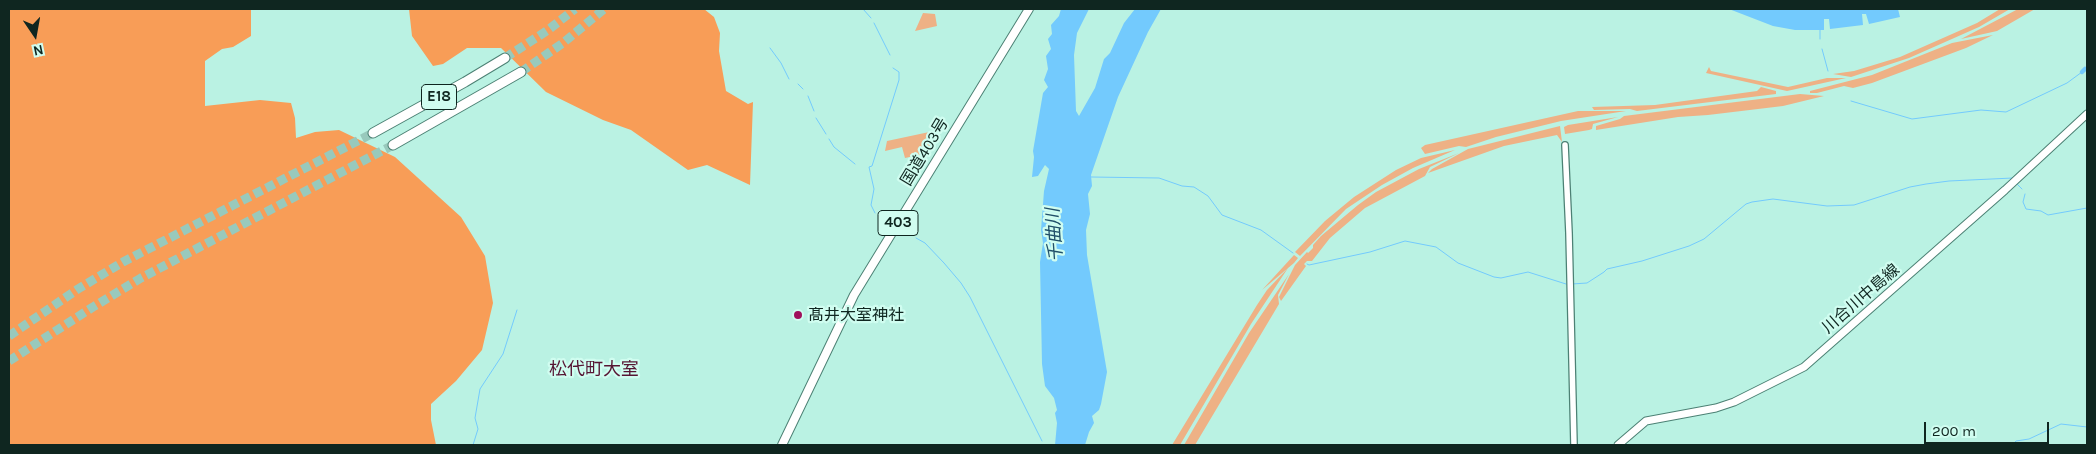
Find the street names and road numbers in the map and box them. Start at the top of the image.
road number: E18 [422,84,456,110]
street label: 国道403号 [897,115,953,189]
road number: 403 [878,210,918,236]
street label: 川合川中島線 [1818,260,1904,338]

